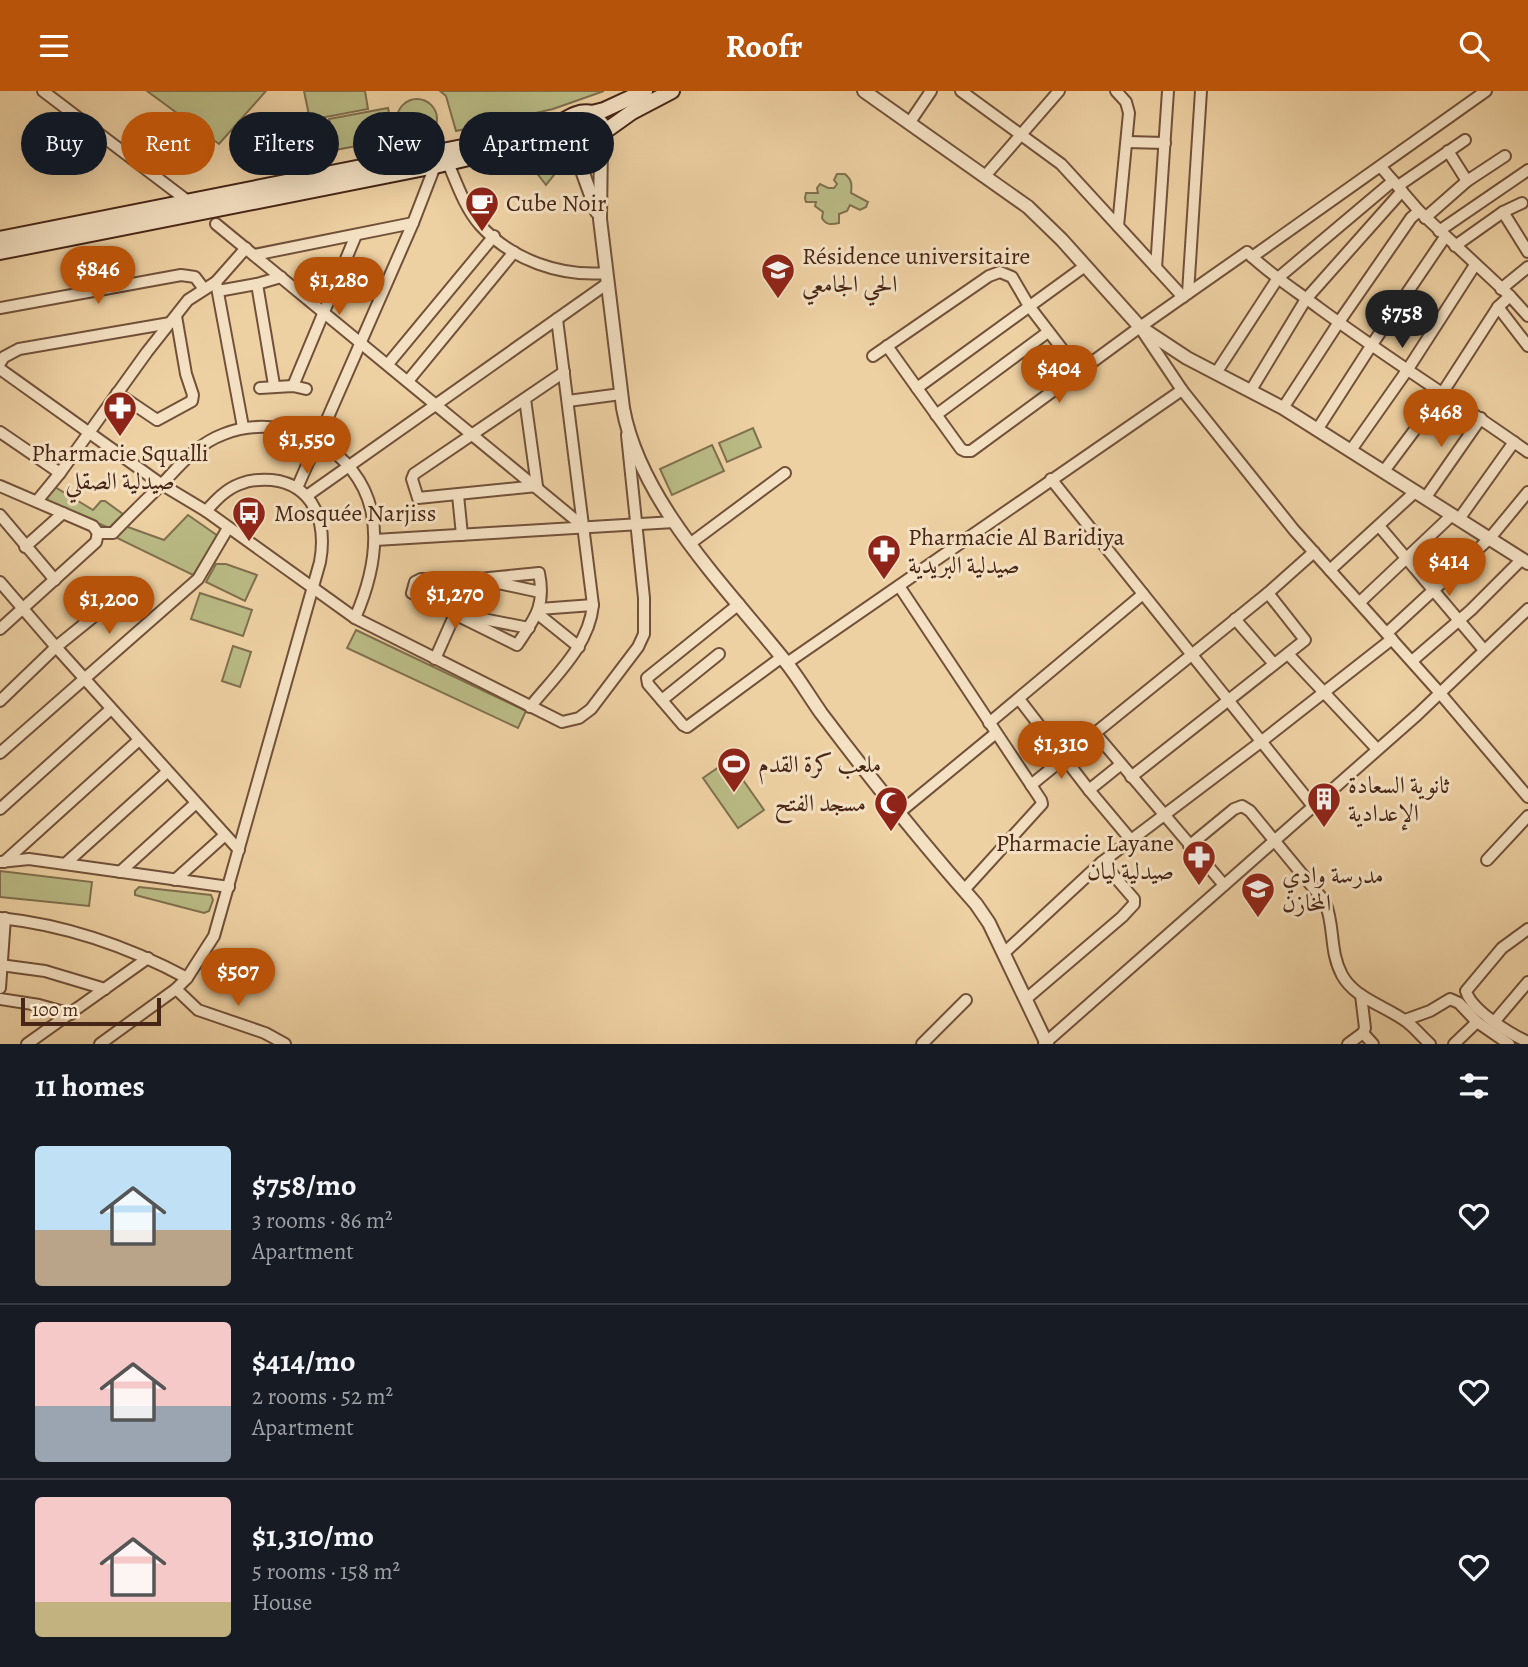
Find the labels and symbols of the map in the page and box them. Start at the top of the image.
cafe icon: Cube Noir [463,184,501,233]
place label: Cube Noir [506,187,606,219]
place label: Résidence universitaire الحي الجامعي [802,240,1030,307]
pin: $846 [57,247,139,306]
school or university icon: Résidence universitaire الحي الجامعي [759,251,797,300]
pin: $1,280 [282,257,396,317]
pin: $758 [1361,291,1443,350]
pin: $404 [1018,345,1100,405]
pharmacy icon: Pharmacie Squalli صيدلية الصقلي [101,389,139,438]
pin: $468 [1400,389,1482,449]
pin: $1,550 [250,417,364,476]
place label: Pharmacie Squalli صيدلية الصقلي [31,437,209,504]
bus stop icon: Mosquée Narjiss [230,494,268,543]
place label: Mosquée Narjiss [274,497,436,529]
place label: Pharmacie Al Baridiya صيدلية البريدية [908,521,1126,581]
pharmacy icon: Pharmacie Al Baridiya صيدلية البريدية [865,532,903,581]
pin: $414 [1408,539,1490,598]
pin: $1,270 [398,571,512,631]
pin: $1,200 [52,577,166,636]
pin: $1,310 [1004,721,1118,781]
sports icon: ملعب كرة القدم [715,745,753,794]
place label: ملعب كرة القدم [758,748,881,785]
place label: ثانوية السعادة الإعدادية [1348,769,1450,831]
building icon: ثانوية السعادة الإعدادية [1305,780,1343,829]
mosque icon: مسجد الفتح [872,784,910,833]
place label: مسجد الفتح [774,787,866,824]
place label: Pharmacie Layane صيدلية ليان [996,827,1174,887]
pharmacy icon: Pharmacie Layane صيدلية ليان [1180,838,1218,887]
place label: مدرسة وادي المخازن [1282,859,1384,919]
school or university icon: مدرسة وادي المخازن [1239,870,1277,919]
pin: $507 [197,949,279,1008]
scale bar [21,995,161,1027]

